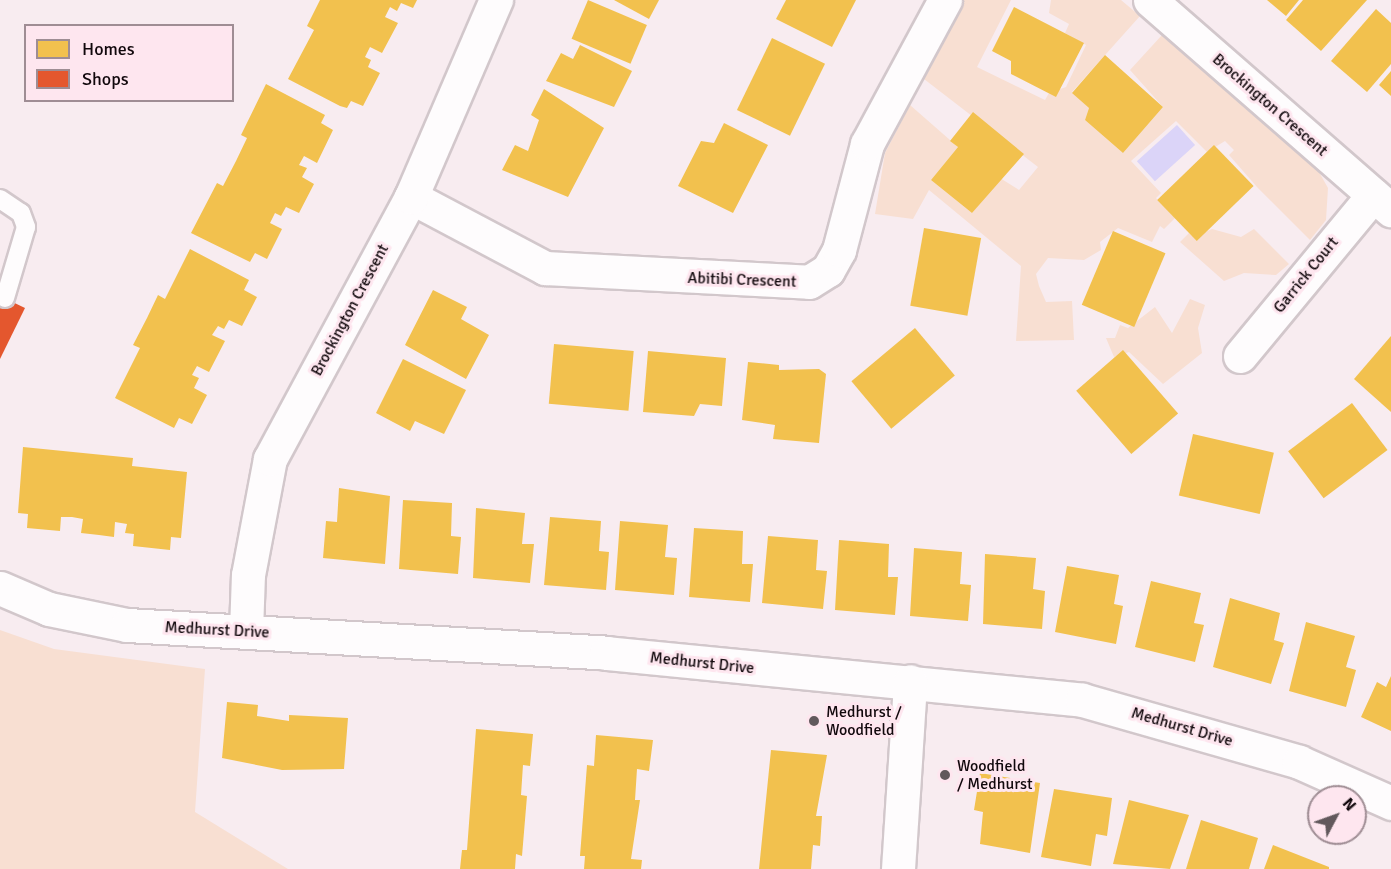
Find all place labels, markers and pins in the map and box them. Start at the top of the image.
place label: Medhurst / Woodfield [826,702,902,740]
marker: Medhurst / Woodfield [807,714,821,728]
place label: Woodfield / Medhurst [957,756,1033,794]
marker: Woodfield / Medhurst [938,768,952,782]

